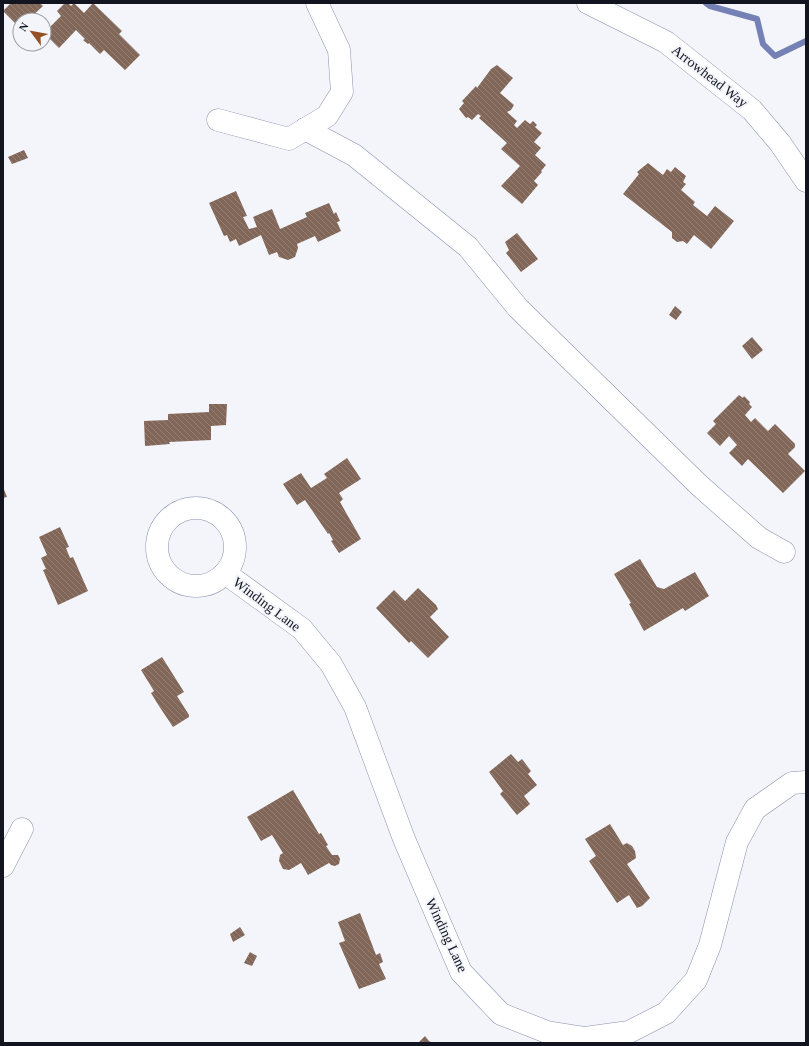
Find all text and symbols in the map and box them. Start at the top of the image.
north arrow [12,12,52,52]
text: N [16,20,31,33]
street label: Arrowhead Way [669,42,750,110]
street label: Winding Lane [230,574,303,634]
street label: Winding Lane [423,896,470,975]

